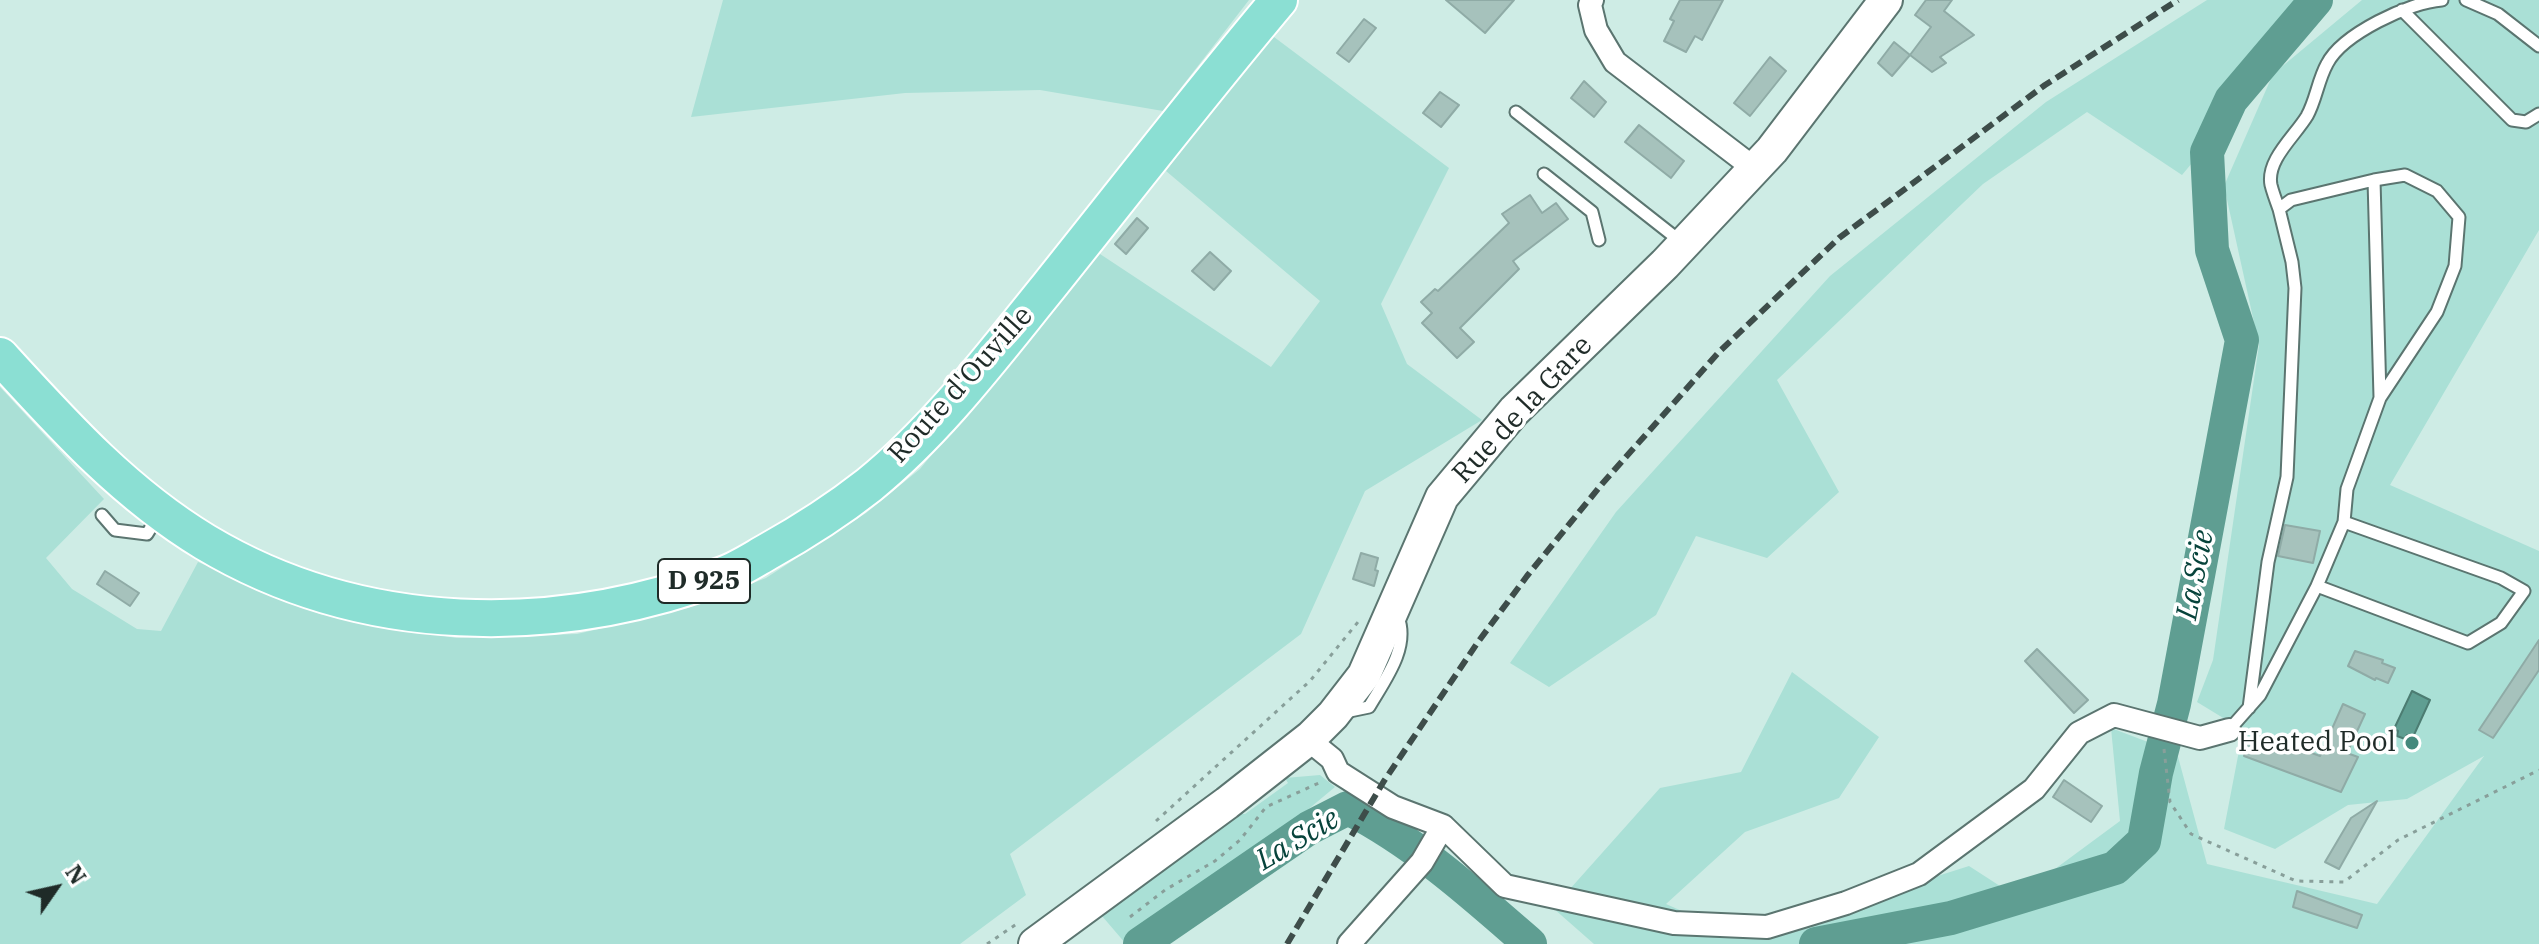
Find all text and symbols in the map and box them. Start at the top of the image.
street label: Route d'Ouville [882,300,1040,470]
street label: Rue de la Gare [1446,329,1600,491]
water label: La Scie [2170,527,2222,623]
road number: D 925 [658,559,750,603]
place label: Heated Pool [2238,726,2396,760]
marker: Heated Pool [2403,734,2421,752]
water label: La Scie [1250,801,1346,879]
north arrow [16,848,96,928]
text: N [59,859,93,890]

